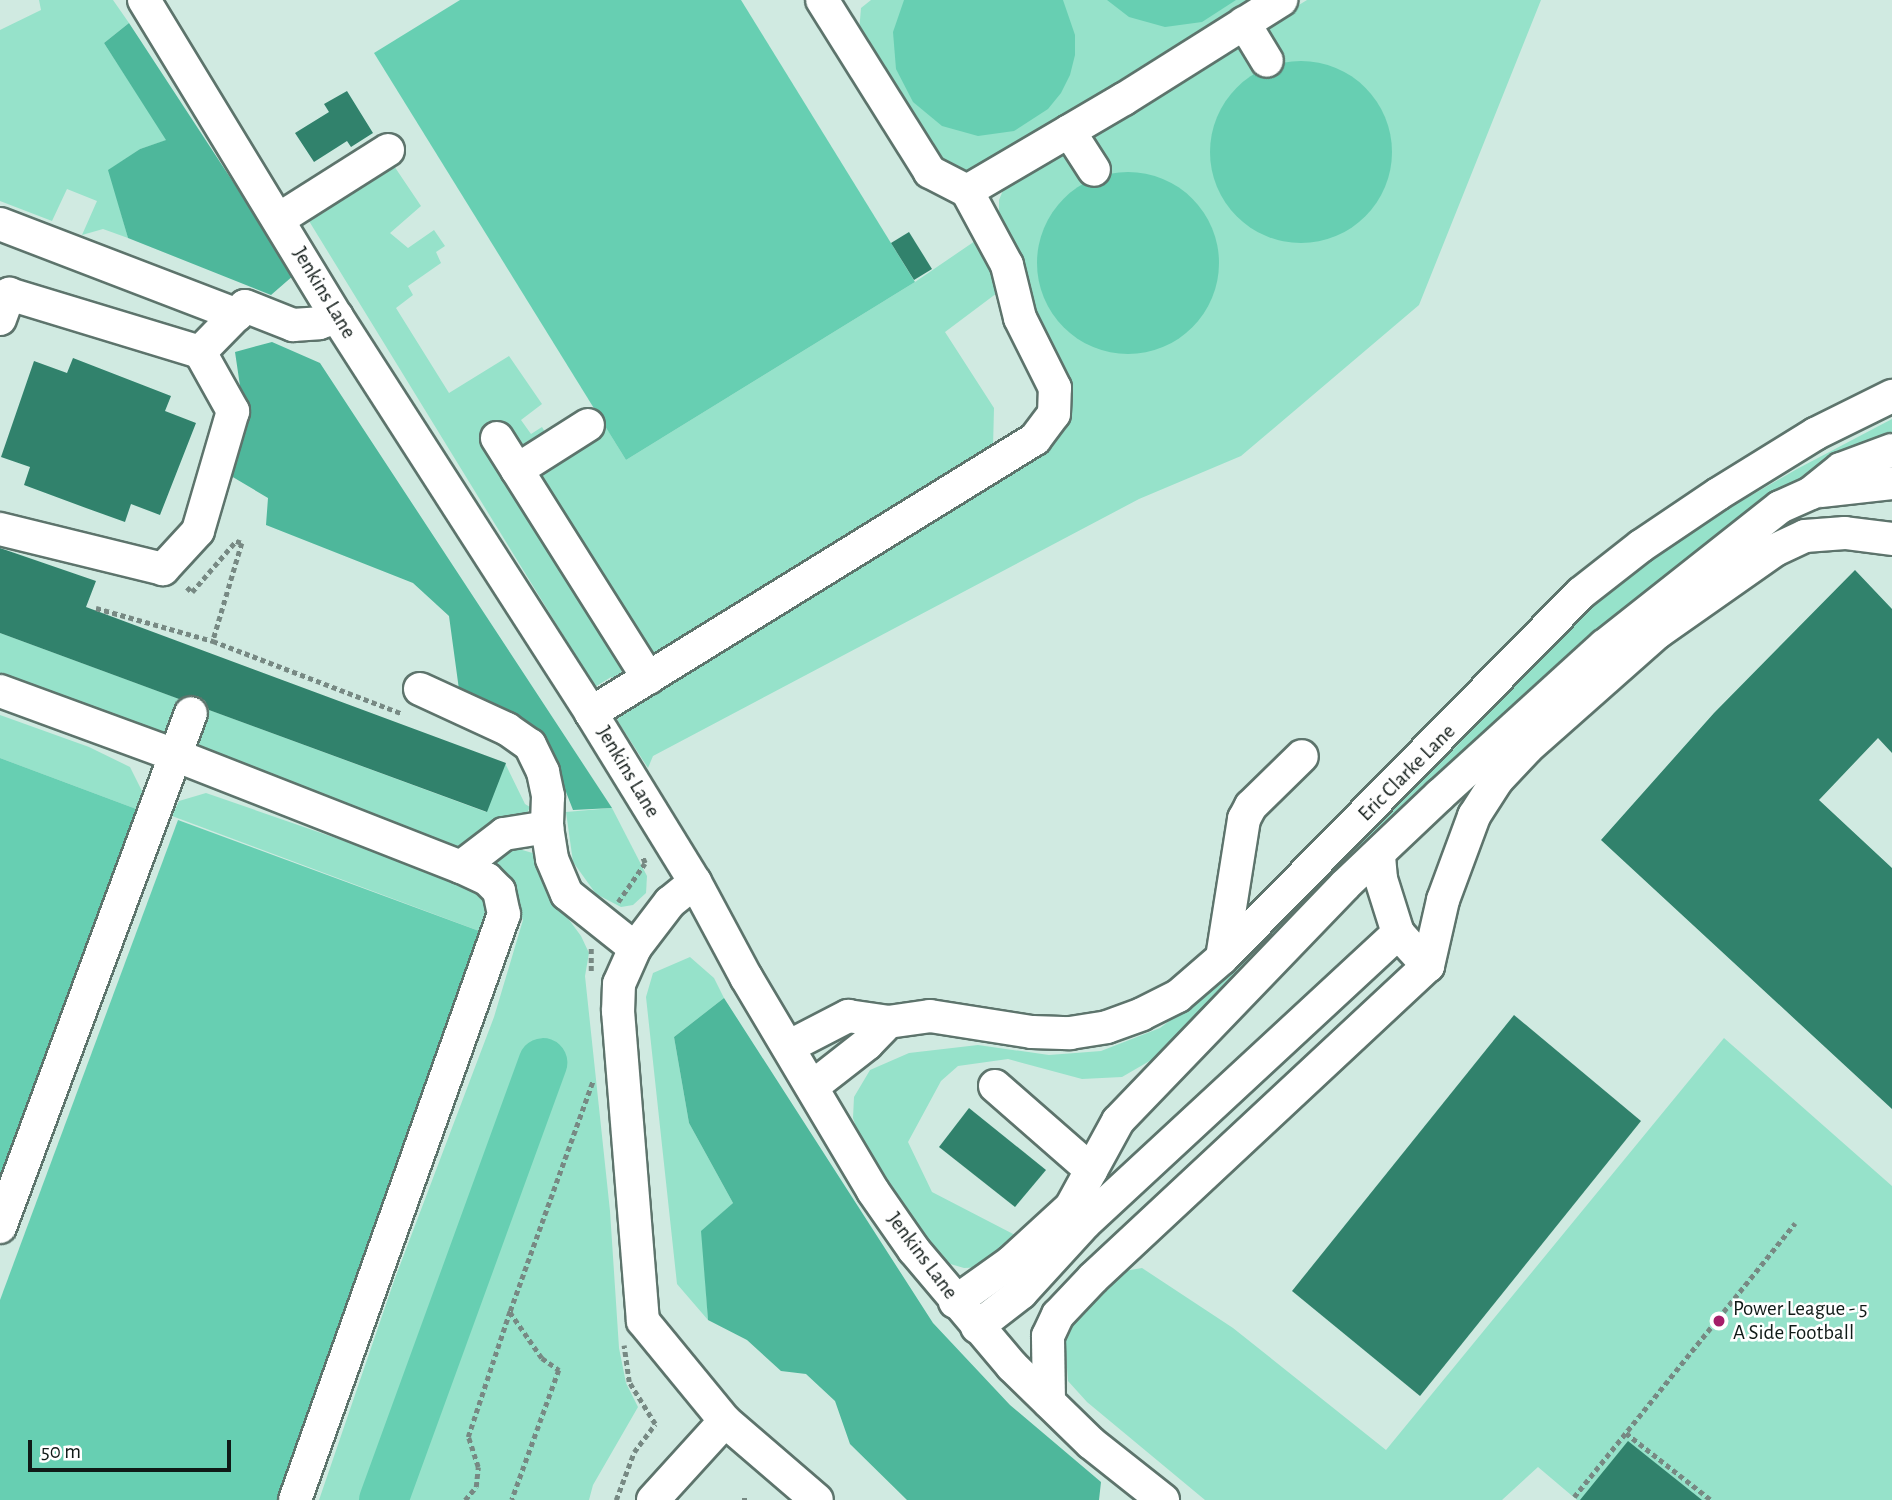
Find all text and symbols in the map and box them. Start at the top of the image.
street label: Jenkins Lane [287,243,361,343]
street label: Eric Clarke Lane [1353,719,1461,827]
street label: Jenkins Lane [591,722,665,822]
street label: Jenkins Lane [881,1208,963,1304]
place label: Power League - 5 A Side Football [1733,1296,1867,1346]
marker: Power League - 5 A Side Football [1711,1313,1727,1329]
scale bar [32,1426,234,1470]
text: 50 m [41,1441,81,1462]

